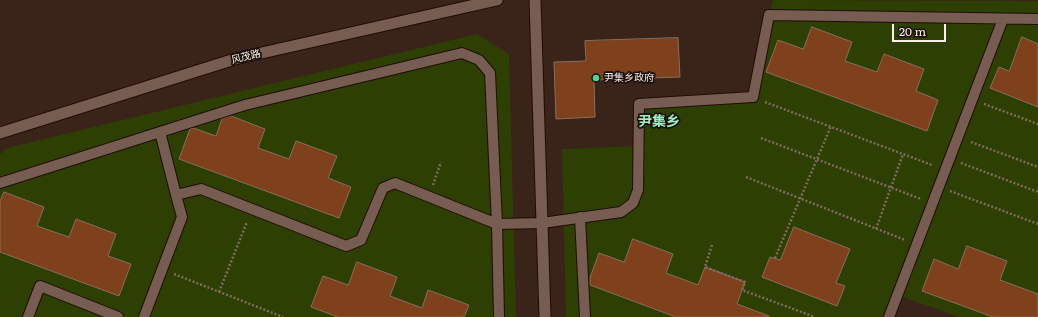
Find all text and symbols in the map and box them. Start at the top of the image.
scale bar [894,16,948,42]
text: 20 m [899,22,926,40]
street label: 风茂路 [230,48,262,66]
place label: 尹集乡政府 [604,72,654,84]
marker: 尹集乡政府 [591,73,601,83]
district label: 尹集乡 [638,114,680,130]

